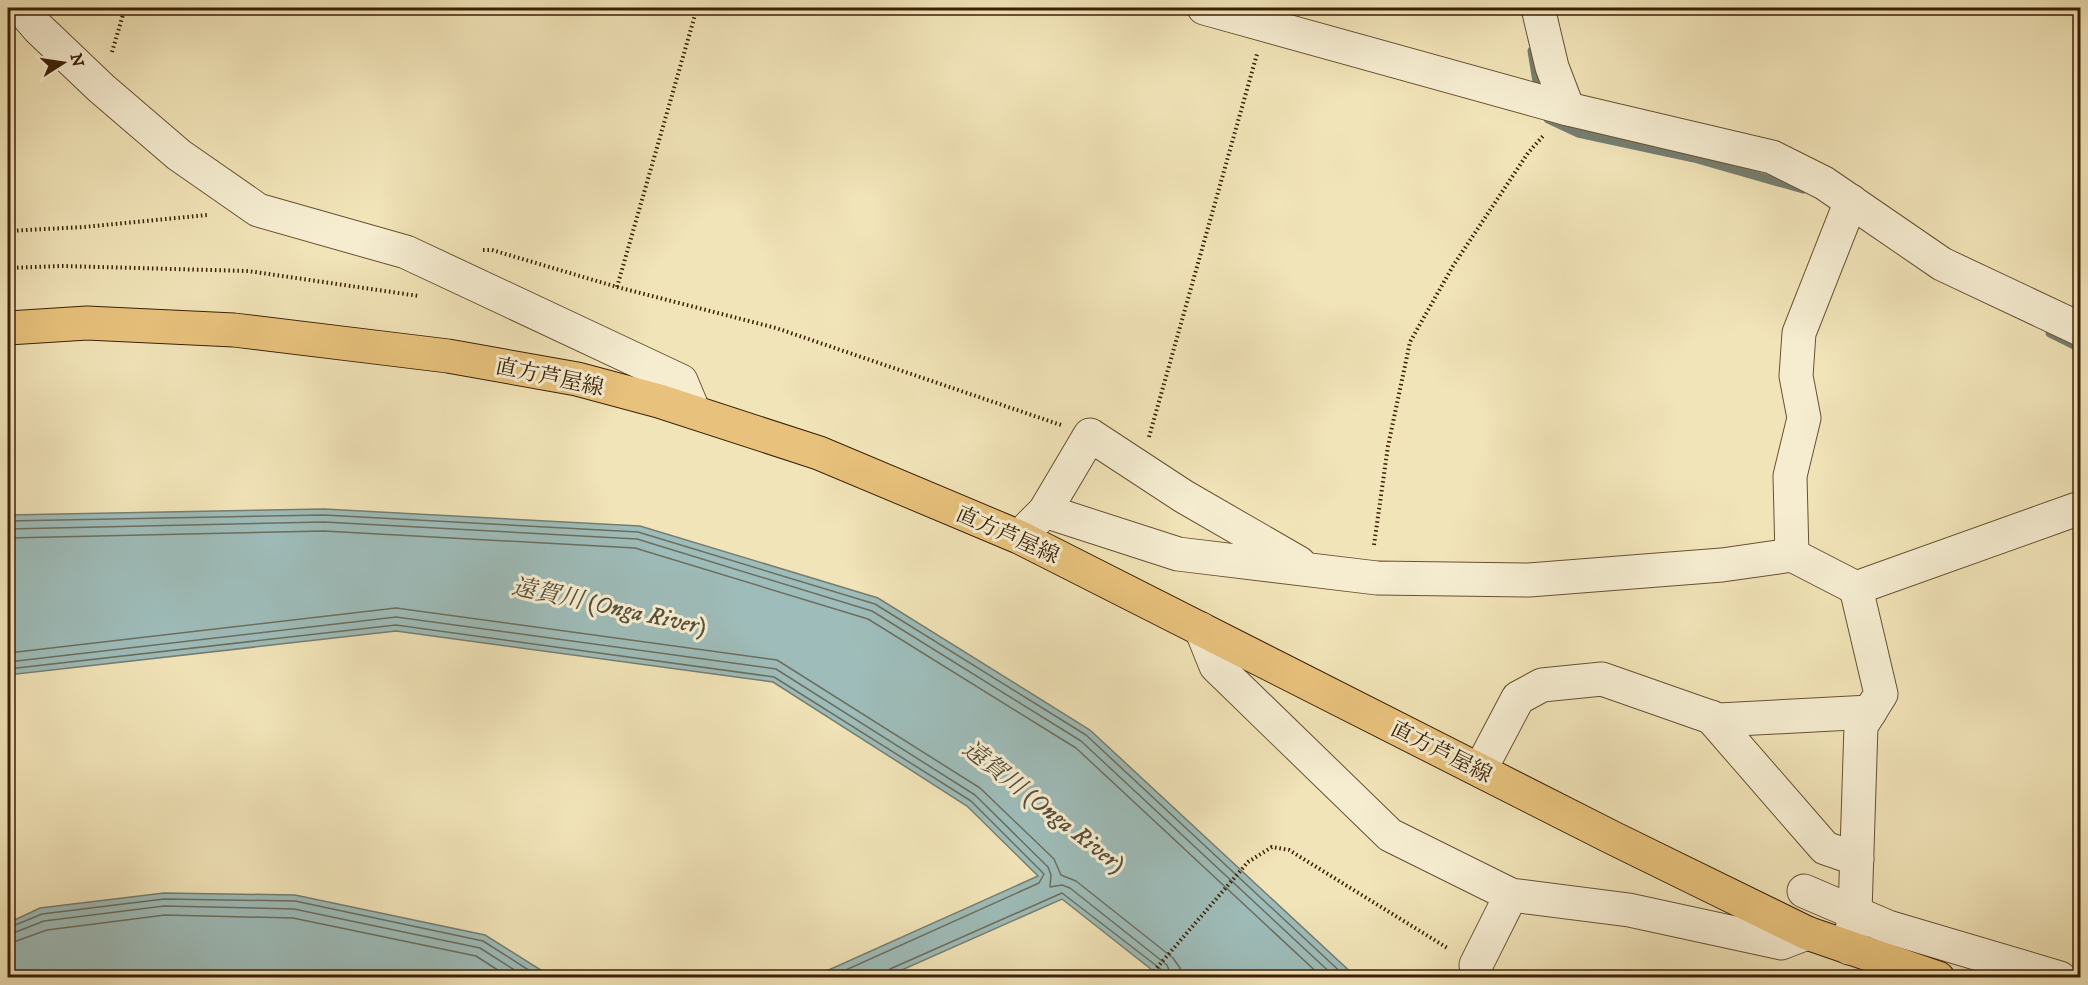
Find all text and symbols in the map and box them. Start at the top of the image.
north arrow [33,33,93,93]
text: N [66,52,88,69]
street label: 直方芦屋線 [493,353,606,402]
street label: 直方芦屋線 [952,501,1063,570]
water label: 遠賀川 (Onga River) [509,572,709,642]
street label: 直方芦屋線 [1386,715,1496,789]
water label: 遠賀川 (Onga River) [956,734,1131,880]

